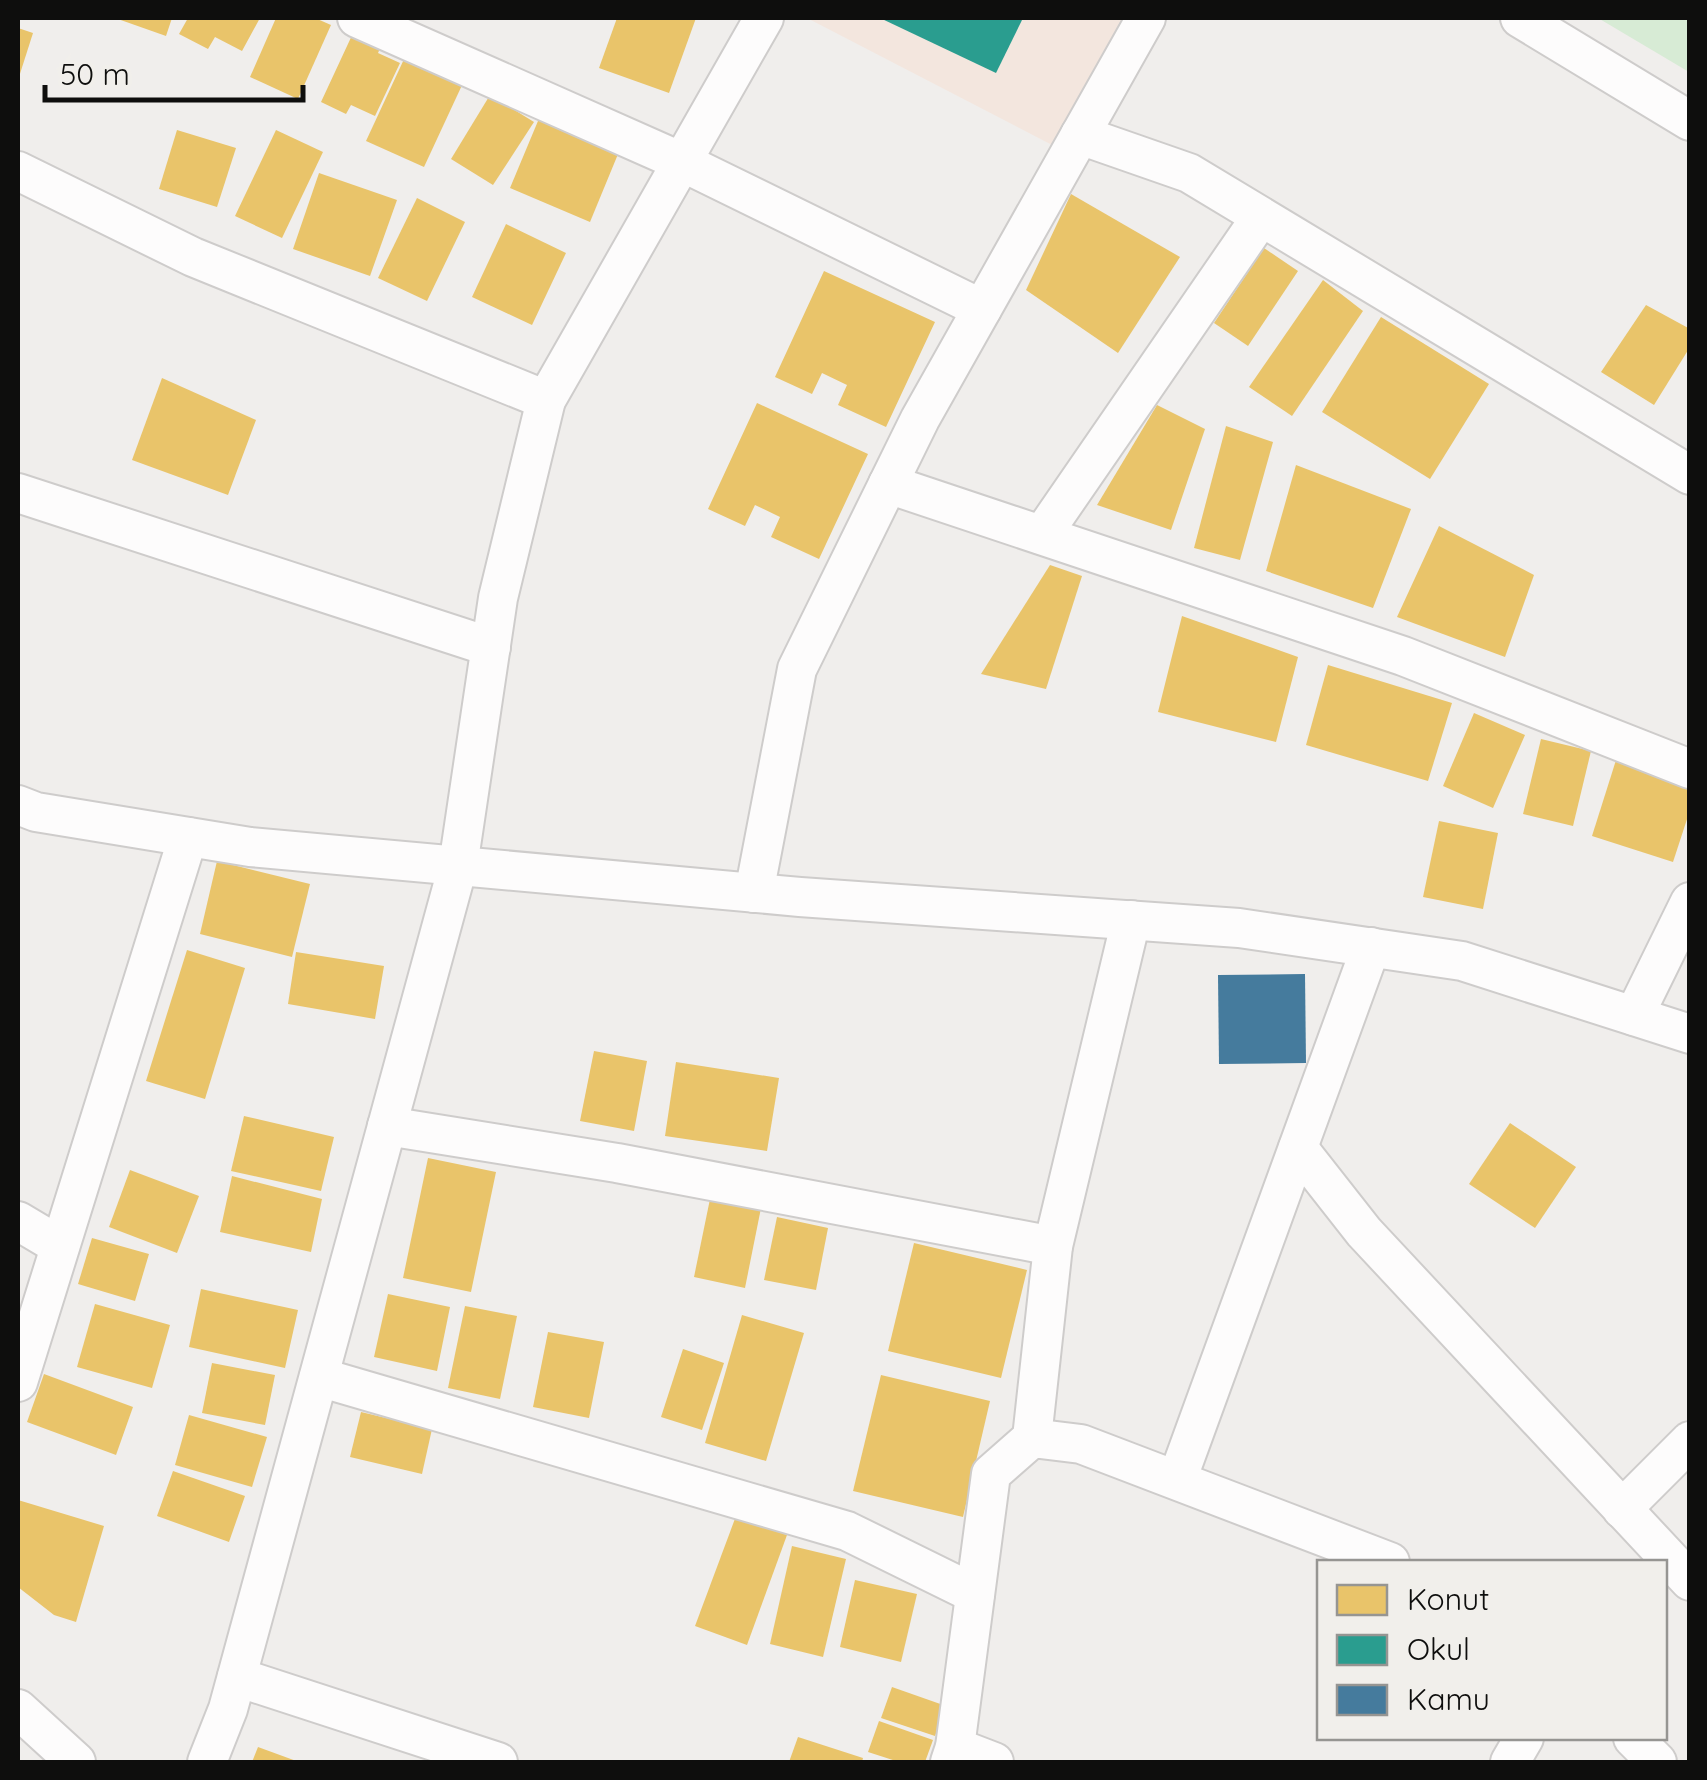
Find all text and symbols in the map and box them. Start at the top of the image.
scale bar [45,40,302,102]
text: 50 m [60,55,130,93]
legend [1317,1560,1667,1740]
text: Konut [1407,1580,1489,1618]
text: Okul [1407,1630,1470,1668]
text: Kamu [1407,1680,1490,1718]

